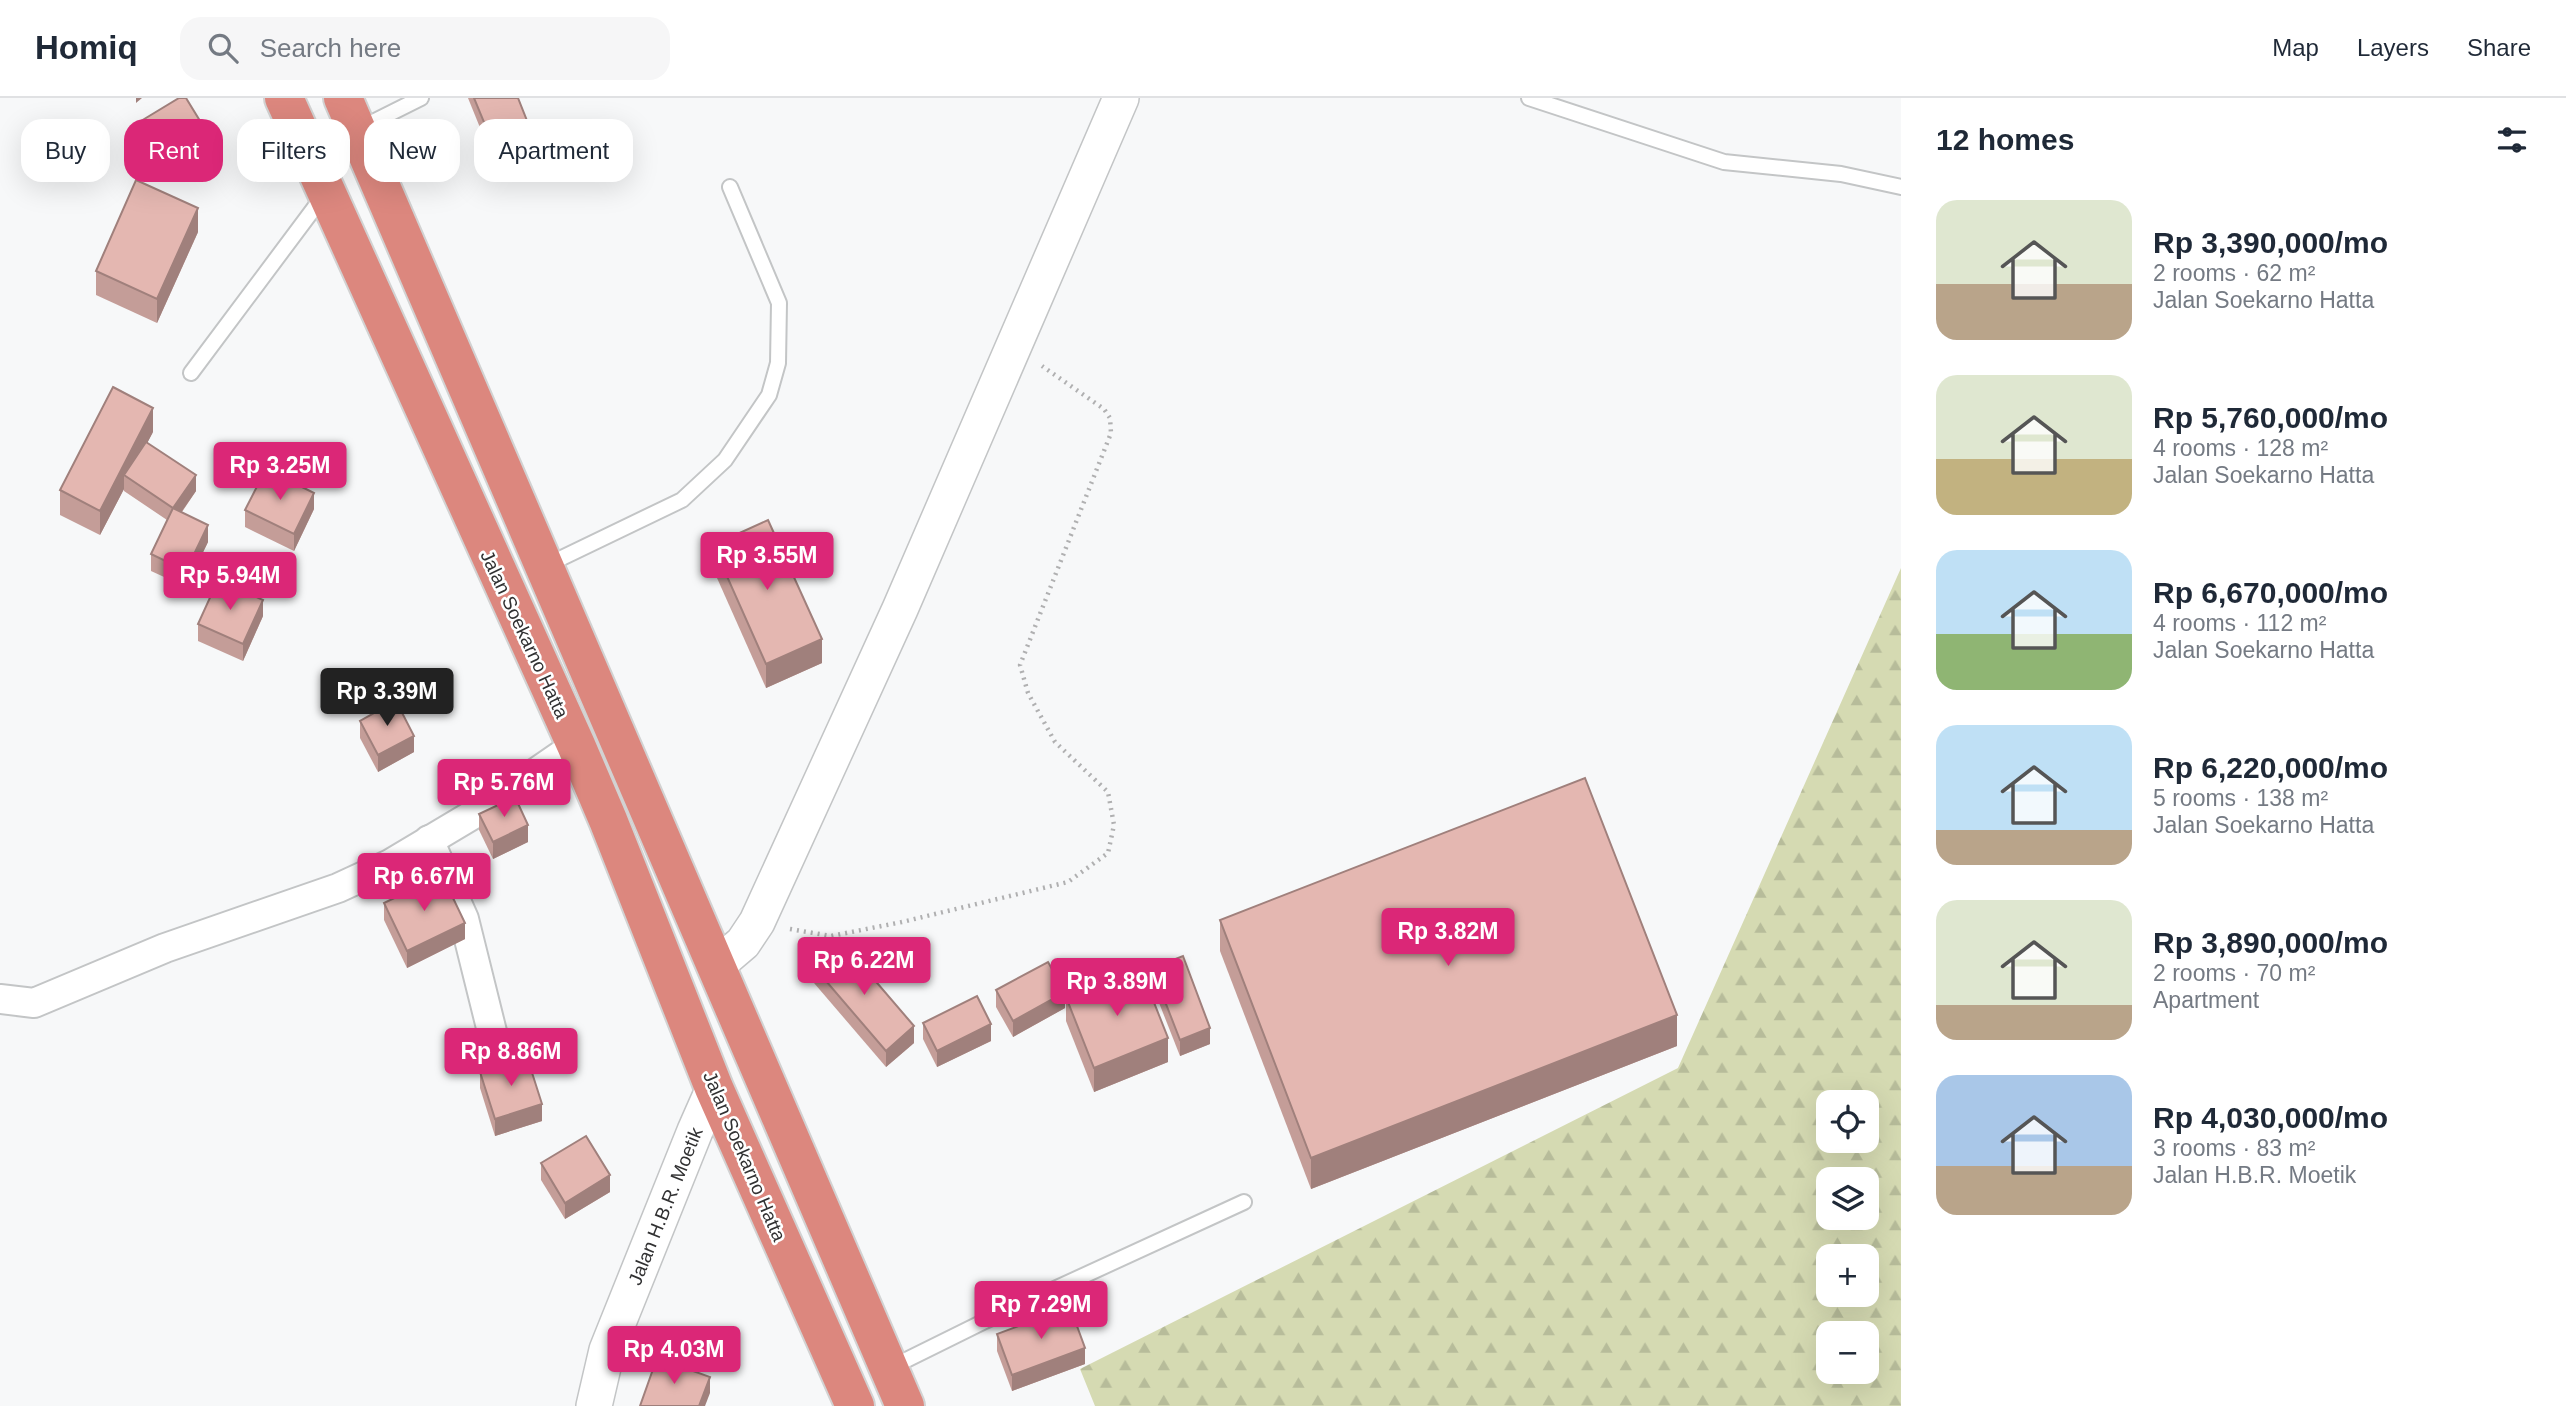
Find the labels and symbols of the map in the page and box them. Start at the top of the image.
pin: Rp 3.25M [208,442,352,502]
pin: Rp 3.55M [695,532,839,592]
street label: Jalan Soekarno Hatta [476,547,573,722]
pin: Rp 5.94M [158,552,302,612]
pin: Rp 3.39M [315,668,459,728]
pin: Rp 5.76M [432,760,576,819]
pin: Rp 6.67M [352,854,496,913]
pin: Rp 3.82M [1376,908,1520,968]
pin: Rp 6.22M [792,937,936,997]
pin: Rp 3.89M [1045,958,1189,1018]
pin: Rp 8.86M [439,1028,583,1088]
street label: Jalan Soekarno Hatta [699,1068,790,1245]
street label: Jalan H.B.R. Moetik [624,1124,707,1288]
pin: Rp 7.29M [969,1282,1113,1341]
pin: Rp 4.03M [602,1326,746,1386]

